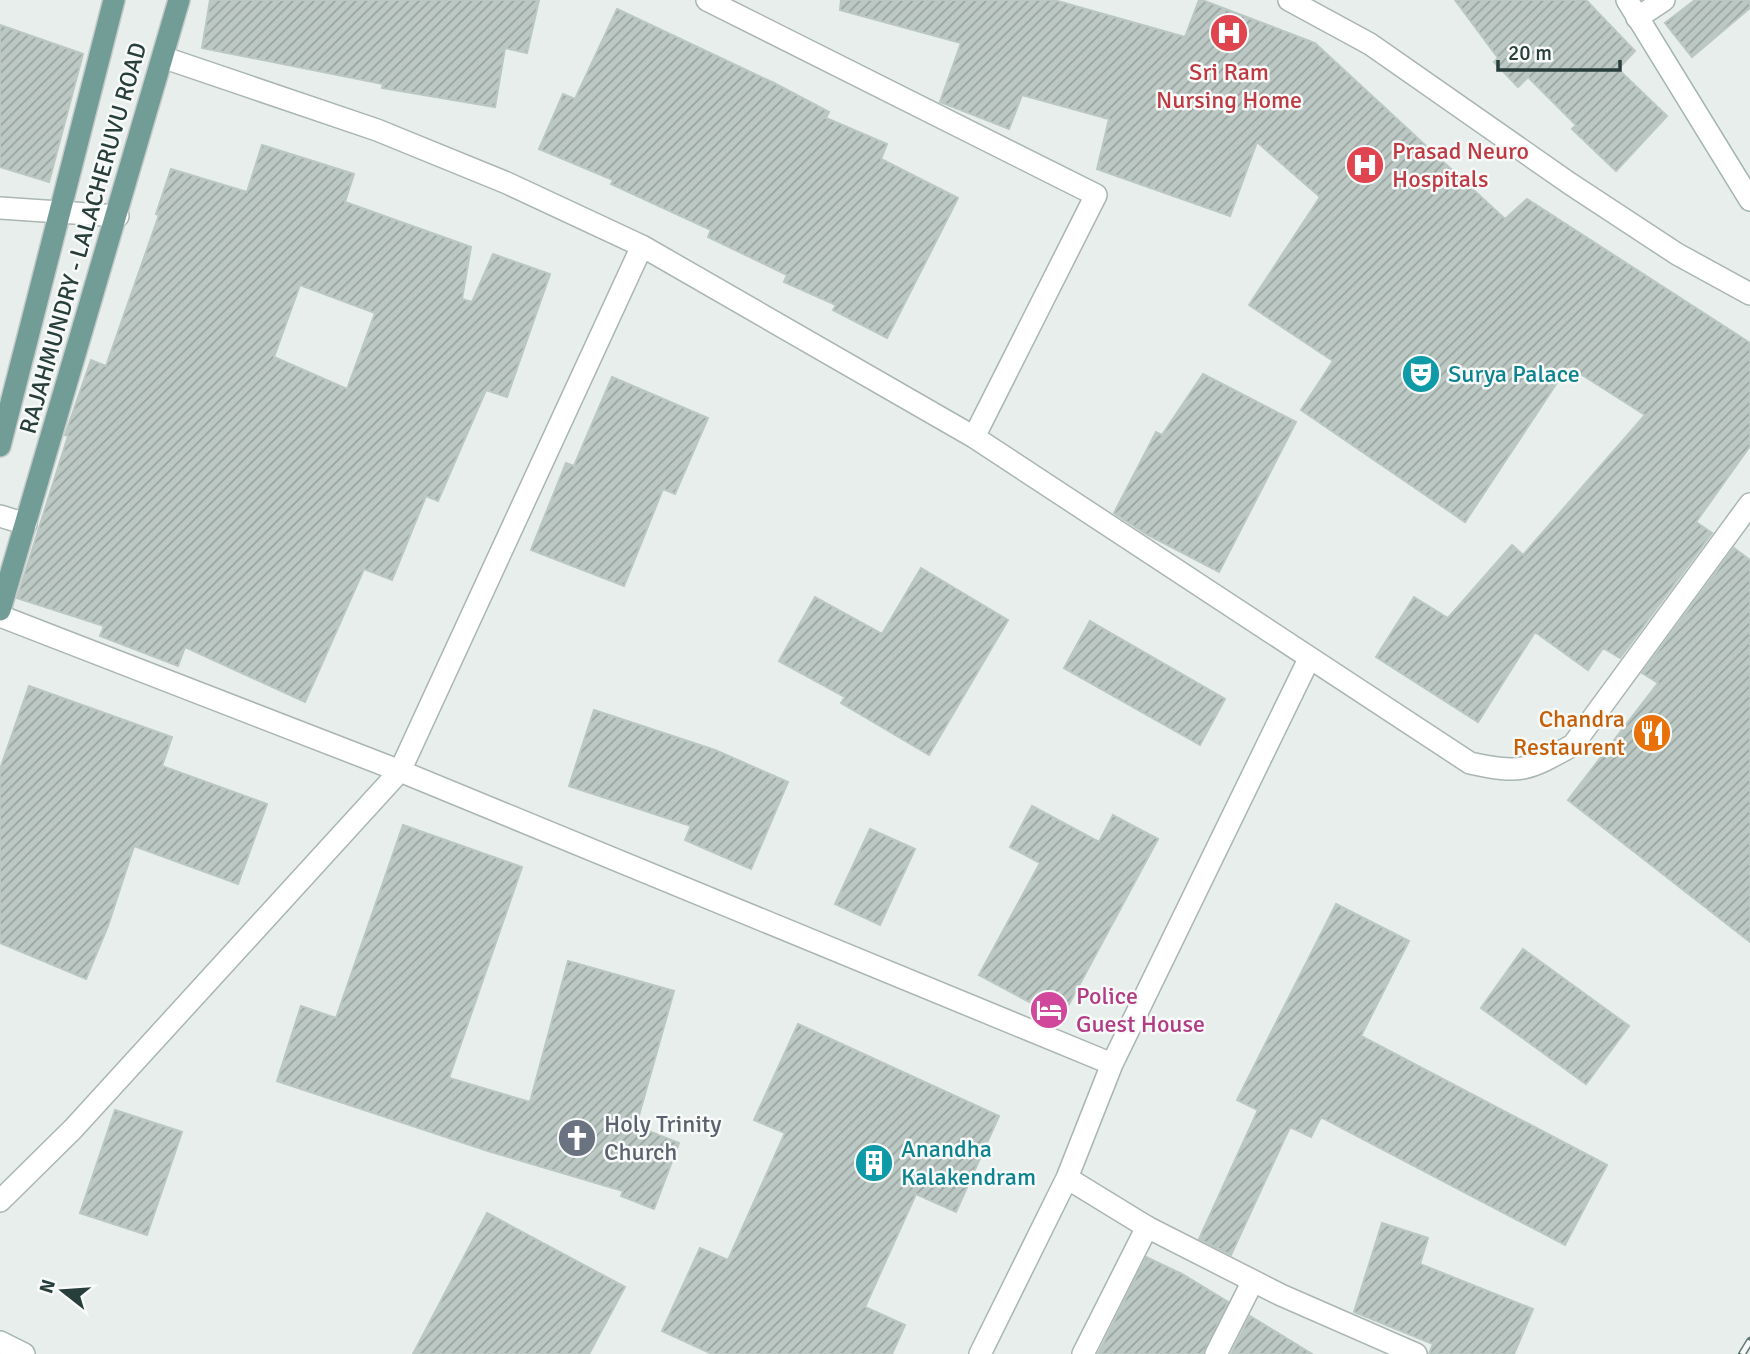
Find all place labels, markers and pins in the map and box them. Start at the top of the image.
hospital icon: Sri Ram Nursing Home [1208,12,1250,54]
place label: Sri Ram Nursing Home [1156,57,1302,115]
place label: Prasad Neuro Hospitals [1392,136,1529,194]
hospital icon: Prasad Neuro Hospitals [1344,144,1386,186]
theatre icon: Surya Palace [1400,353,1442,395]
place label: Surya Palace [1448,359,1580,389]
place label: Chandra Restaurent [1513,704,1625,762]
restaurant icon: Chandra Restaurent [1631,712,1673,754]
place label: Police Guest House [1076,981,1205,1039]
hotel icon: Police Guest House [1028,989,1070,1031]
place label: Holy Trinity Church [604,1109,722,1167]
church icon: Holy Trinity Church [556,1117,598,1159]
place label: Anandha Kalakendram [901,1134,1036,1192]
building icon: Anandha Kalakendram [853,1142,895,1184]

